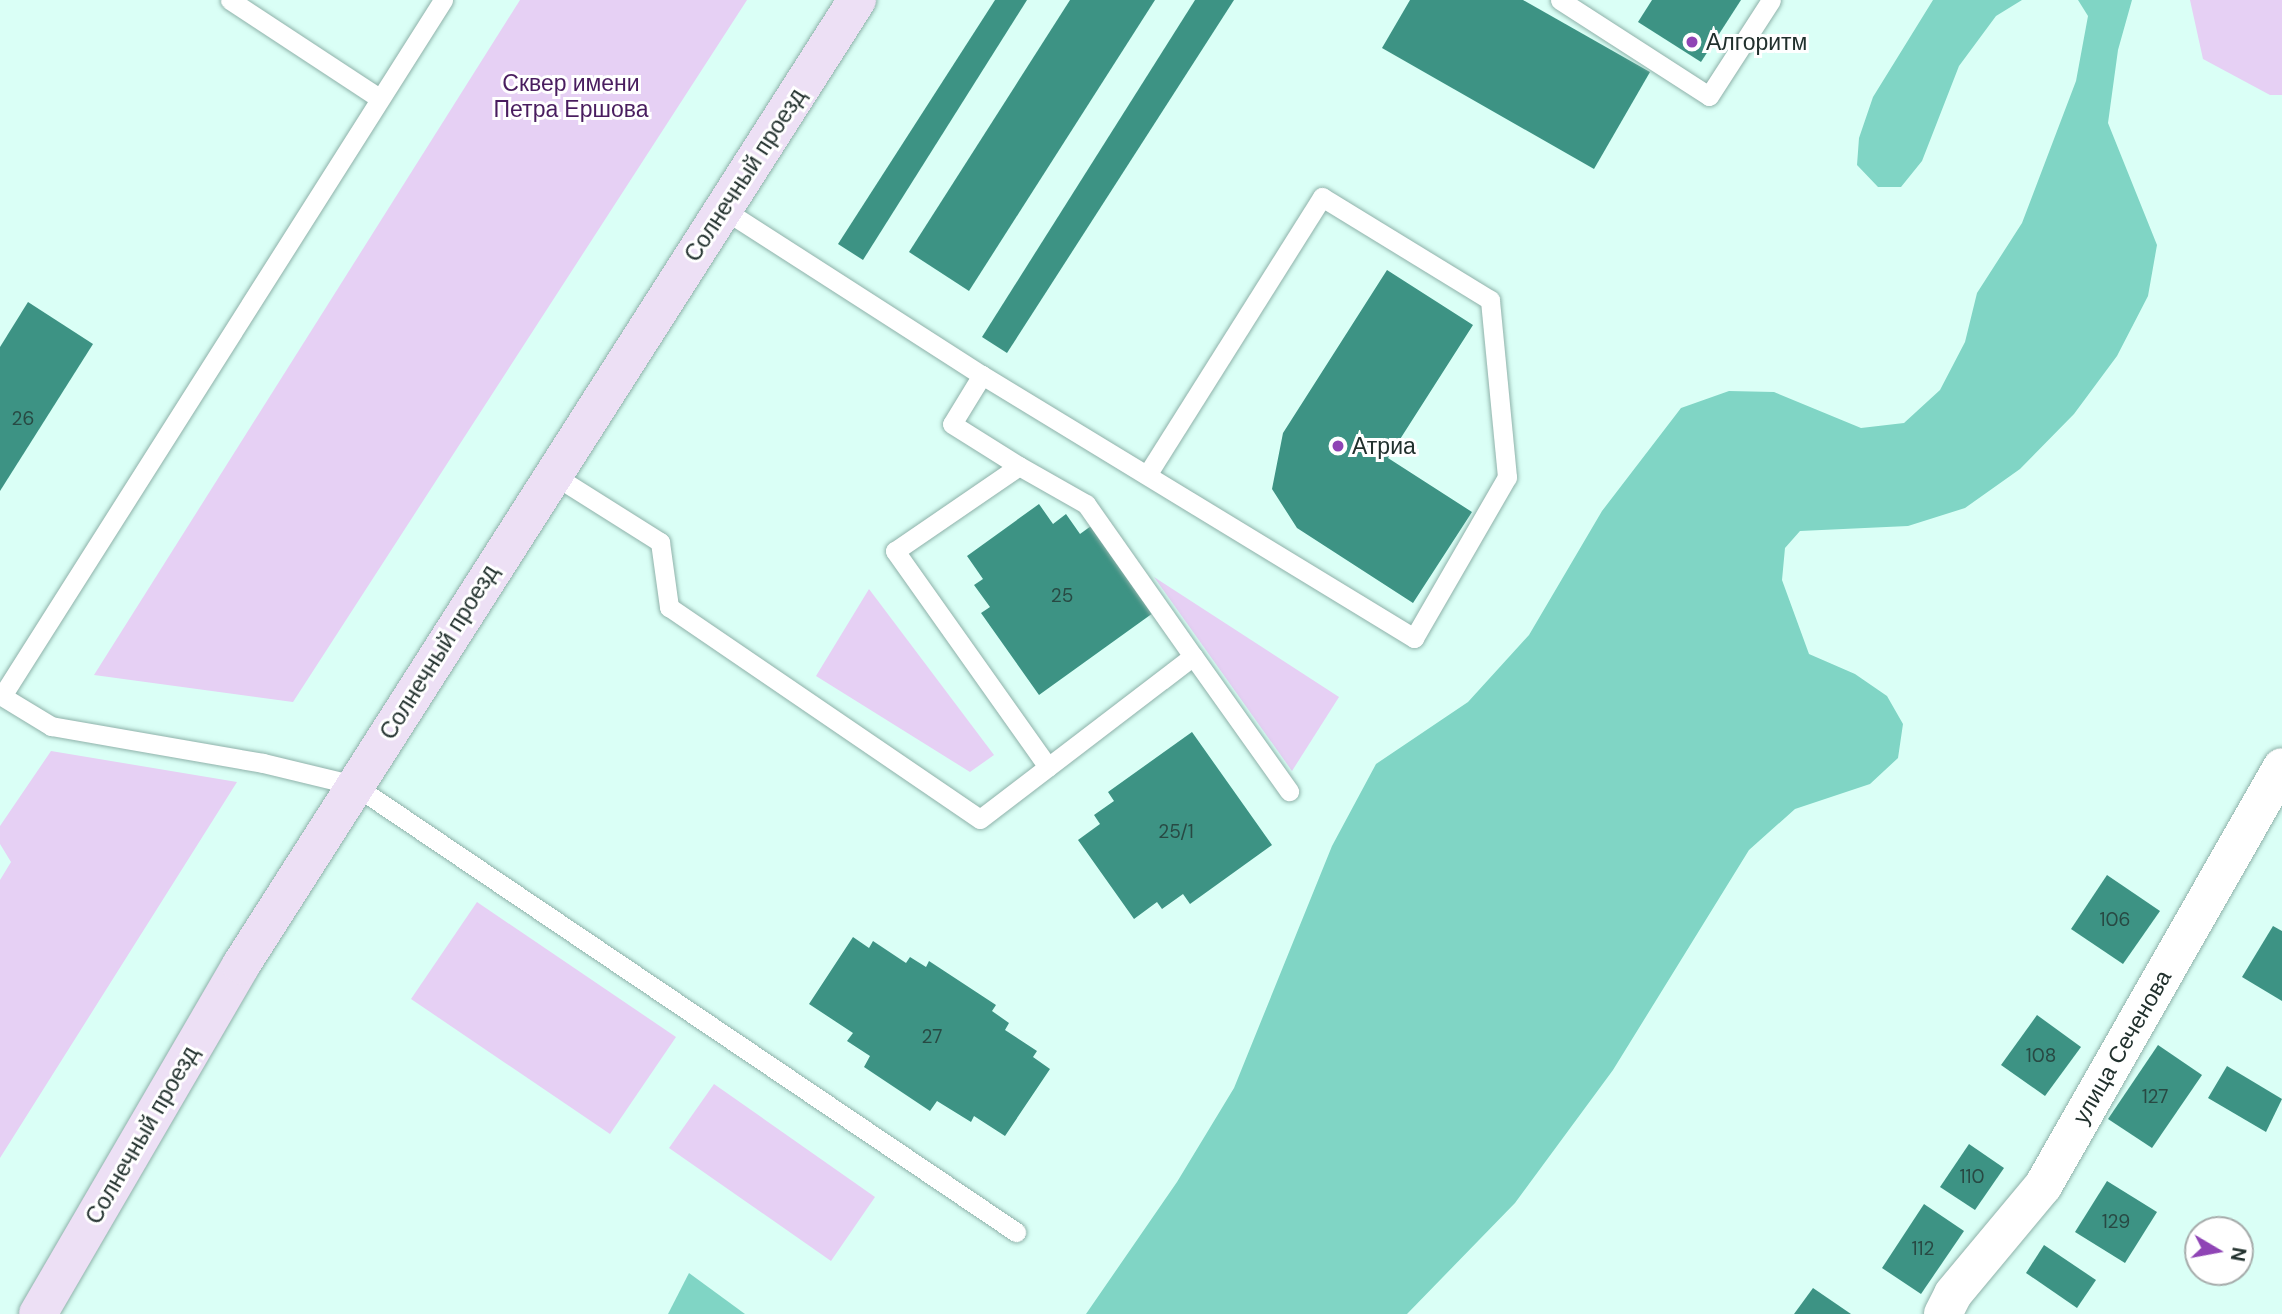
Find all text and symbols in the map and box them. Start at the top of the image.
place label: Алгоритм [1706,28,1807,56]
marker: Алгоритм [1684,34,1700,50]
park label: Сквер имени Петра Ершова [494,69,648,123]
street label: Солнечный проезд [679,83,811,267]
house number: 26 [12,408,34,430]
place label: Атриа [1352,432,1416,460]
marker: Атриа [1330,438,1346,454]
street label: Солнечный проезд [374,559,504,745]
house number: 25 [1051,585,1073,607]
house number: 25/1 [1158,821,1194,843]
house number: 106 [2100,909,2130,931]
street label: улица Сеченова [2067,965,2177,1129]
house number: 27 [922,1026,942,1048]
street label: Солнечный проезд [80,1041,204,1229]
house number: 108 [2026,1045,2056,1067]
house number: 127 [2142,1086,2168,1108]
house number: 110 [1960,1166,1984,1188]
house number: 129 [2102,1211,2130,1233]
north arrow [2184,1216,2254,1286]
house number: 112 [1912,1238,1934,1260]
text: N [2225,1245,2252,1263]

